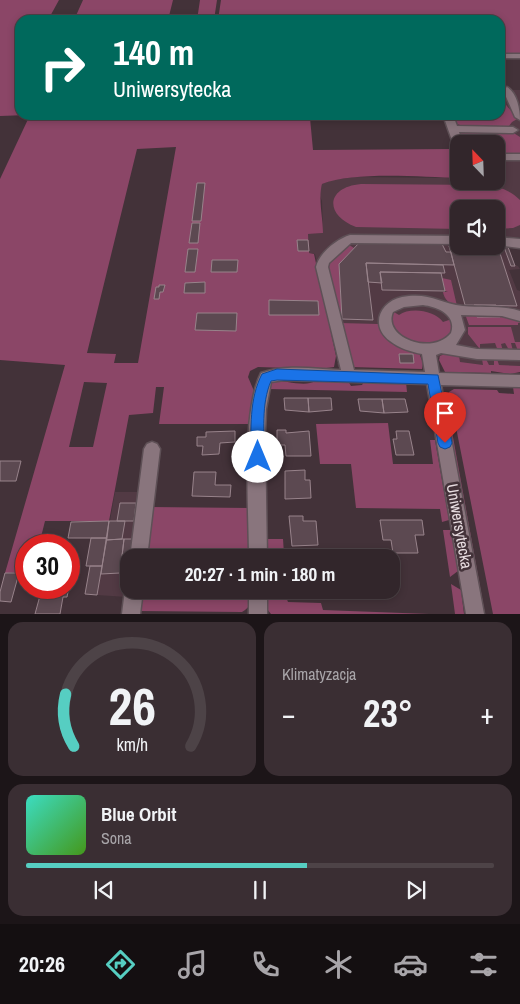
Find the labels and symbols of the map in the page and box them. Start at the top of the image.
north arrow [450,135,505,190]
pin [424,392,466,443]
position arrow [231,430,283,482]
street label: Uniwersytecka [442,482,478,571]
speed limit sign: 30 [15,534,80,599]

